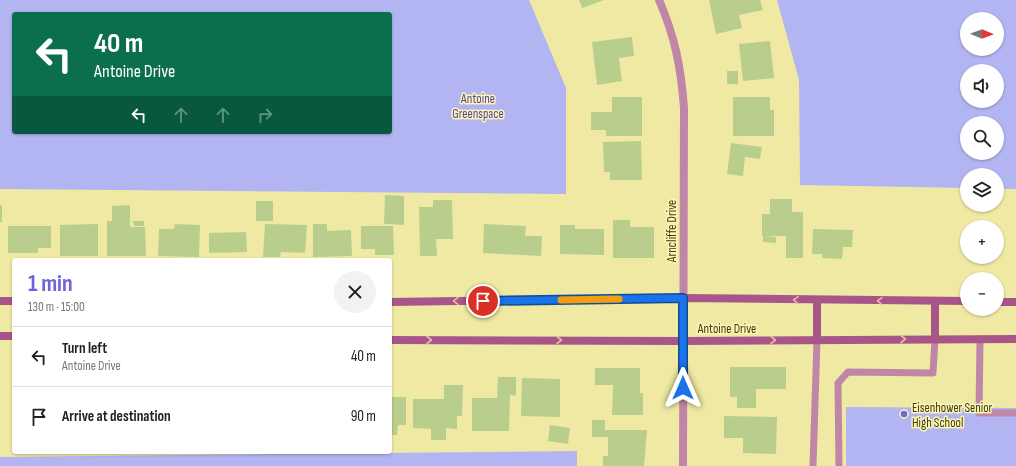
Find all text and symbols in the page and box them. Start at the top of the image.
north arrow [960,12,1004,56]
map controls [960,12,1004,316]
text: 40 m [94,27,143,60]
icon: left [28,28,80,80]
text: Antoine Drive [94,61,175,82]
button: sound [960,64,1004,108]
park label: Antoine Greenspace [452,91,504,122]
icon: left [128,104,150,126]
icon: ahead [170,104,192,126]
icon: ahead [212,104,234,126]
icon: right [254,104,276,126]
button: search [960,116,1004,160]
button: layers [960,168,1004,212]
street label: Arncliffe Drive [664,200,680,263]
button: + [960,220,1004,264]
text: 1 min [28,269,73,298]
button: close [334,271,376,313]
button: − [960,272,1004,316]
pin [466,284,500,318]
icon: arrive [472,290,494,312]
one-way arrow [793,295,799,304]
one-way arrow [877,296,883,305]
one-way arrow [453,297,459,305]
text: 130 m · 15:00 [28,299,85,315]
street label: Antoine Drive [697,321,756,337]
one-way arrow [900,335,906,343]
one-way arrow [426,336,432,344]
one-way arrow [556,336,562,344]
one-way arrow [770,336,776,344]
text: Turn left [62,339,107,358]
icon: left [28,346,50,368]
text: 40 m [351,347,376,366]
text: Antoine Drive [62,358,121,374]
position arrow [662,367,704,409]
place label: Eisenhower Senior High School [912,400,993,431]
icon: arrive [28,406,50,428]
text: Arrive at destination [62,407,171,426]
text: 90 m [351,407,376,426]
marker: Eisenhower Senior High School [899,409,909,419]

